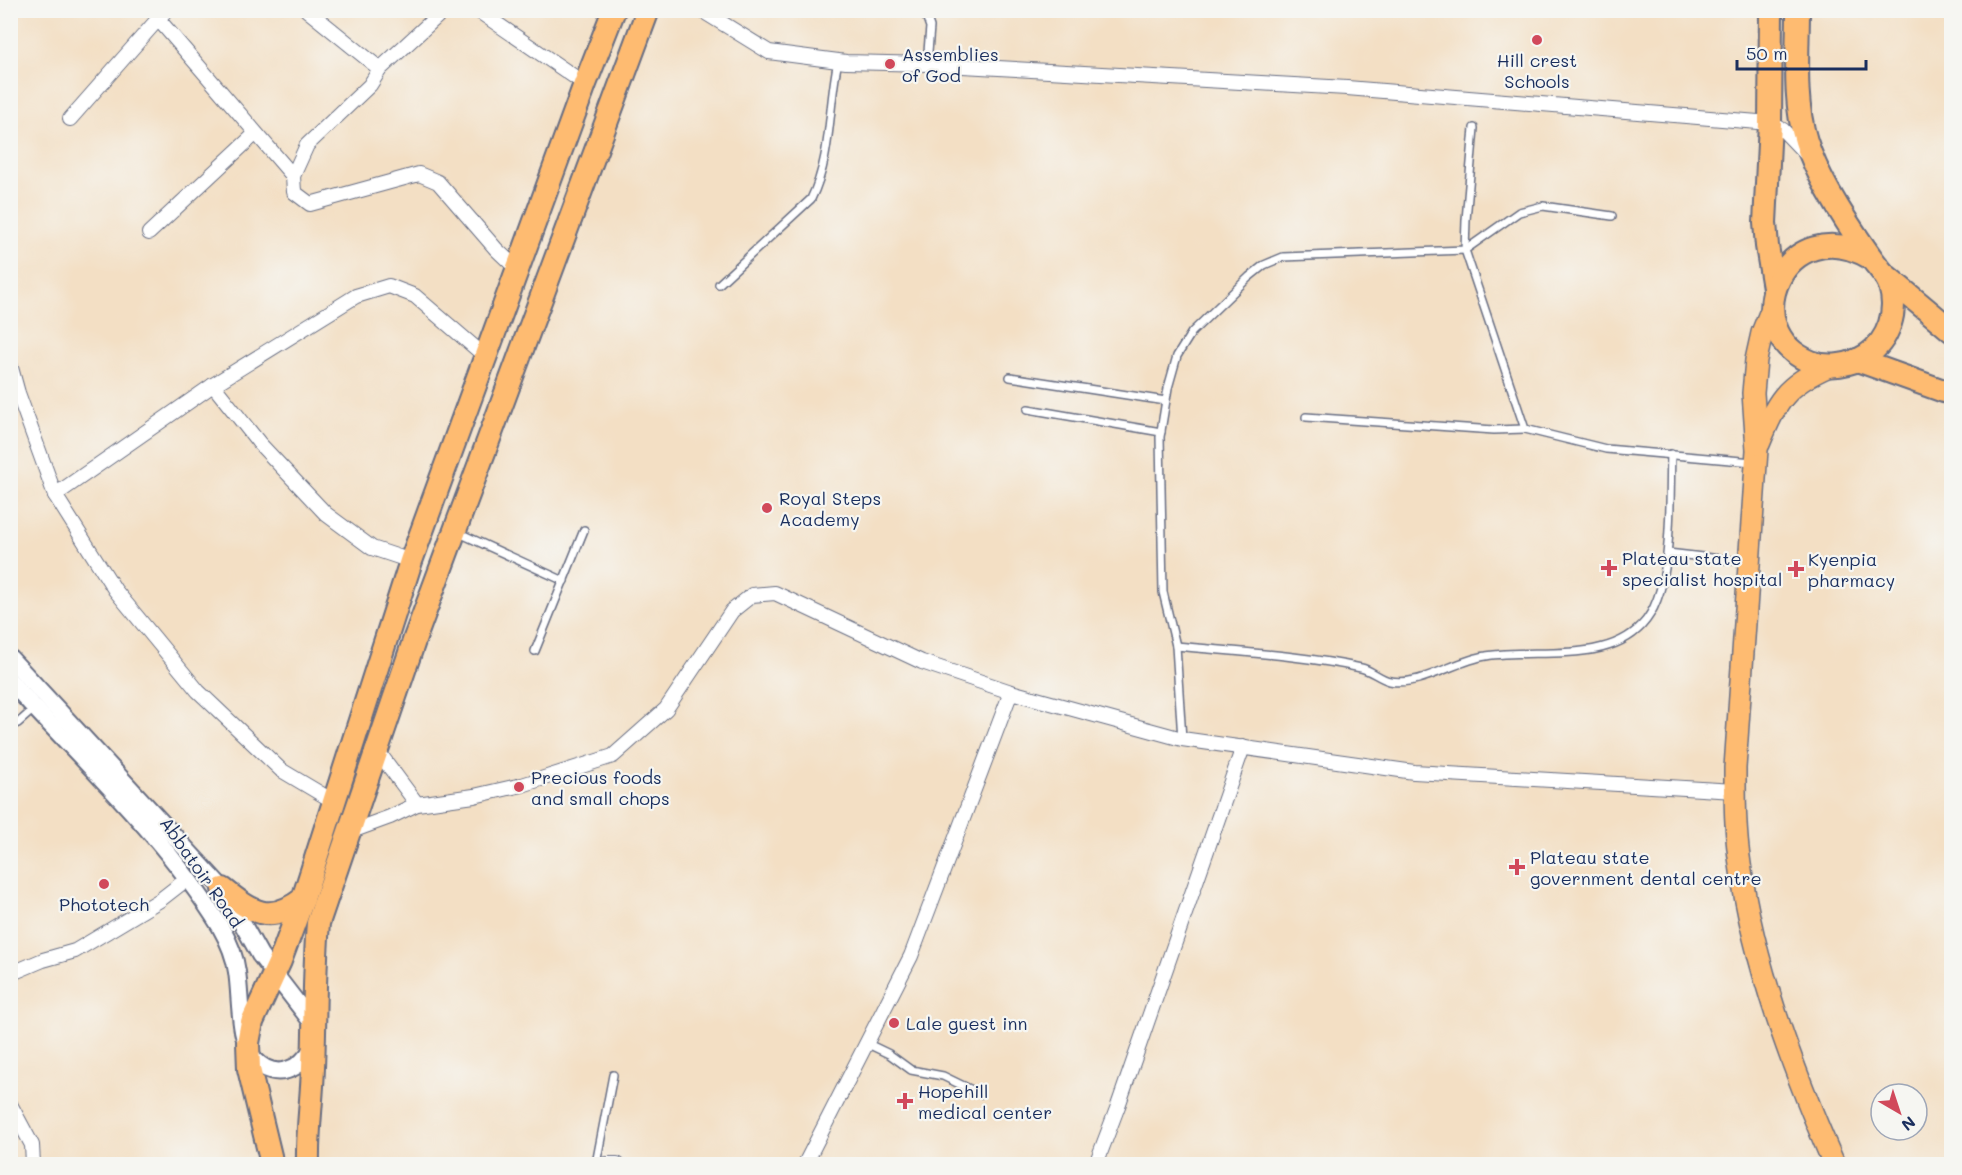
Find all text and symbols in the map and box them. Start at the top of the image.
marker: Hill crest Schools [1530,33,1544,47]
scale bar [1737,33,1866,71]
text: 50 m [1746,41,1788,65]
place label: Assemblies of God [902,42,999,87]
place label: Hill crest Schools [1497,48,1577,93]
marker: Assemblies of God [883,57,897,71]
place label: Royal Steps Academy [779,486,881,531]
marker: Royal Steps Academy [760,501,774,515]
place label: Plateau state specialist hospital [1622,546,1783,591]
place label: Kyenpia pharmacy [1808,547,1895,592]
marker: Plateau state specialist hospital [1600,559,1618,577]
marker: Kyenpia pharmacy [1789,562,1803,576]
place label: Precious foods and small chops [531,765,670,810]
marker: Precious foods and small chops [512,780,526,794]
street label: Abbatoir Road [155,812,249,932]
place label: Plateau state government dental centre [1530,845,1762,890]
marker: Plateau state government dental centre [1508,858,1526,876]
marker: Phototech [97,877,111,891]
place label: Phototech [59,892,149,916]
place label: Lale guest inn [906,1011,1027,1035]
marker: Lale guest inn [887,1016,901,1030]
place label: Hopehill medical center [918,1079,1052,1124]
north arrow [1869,1082,1929,1142]
marker: Hopehill medical center [896,1092,914,1110]
text: N [1897,1112,1920,1136]

